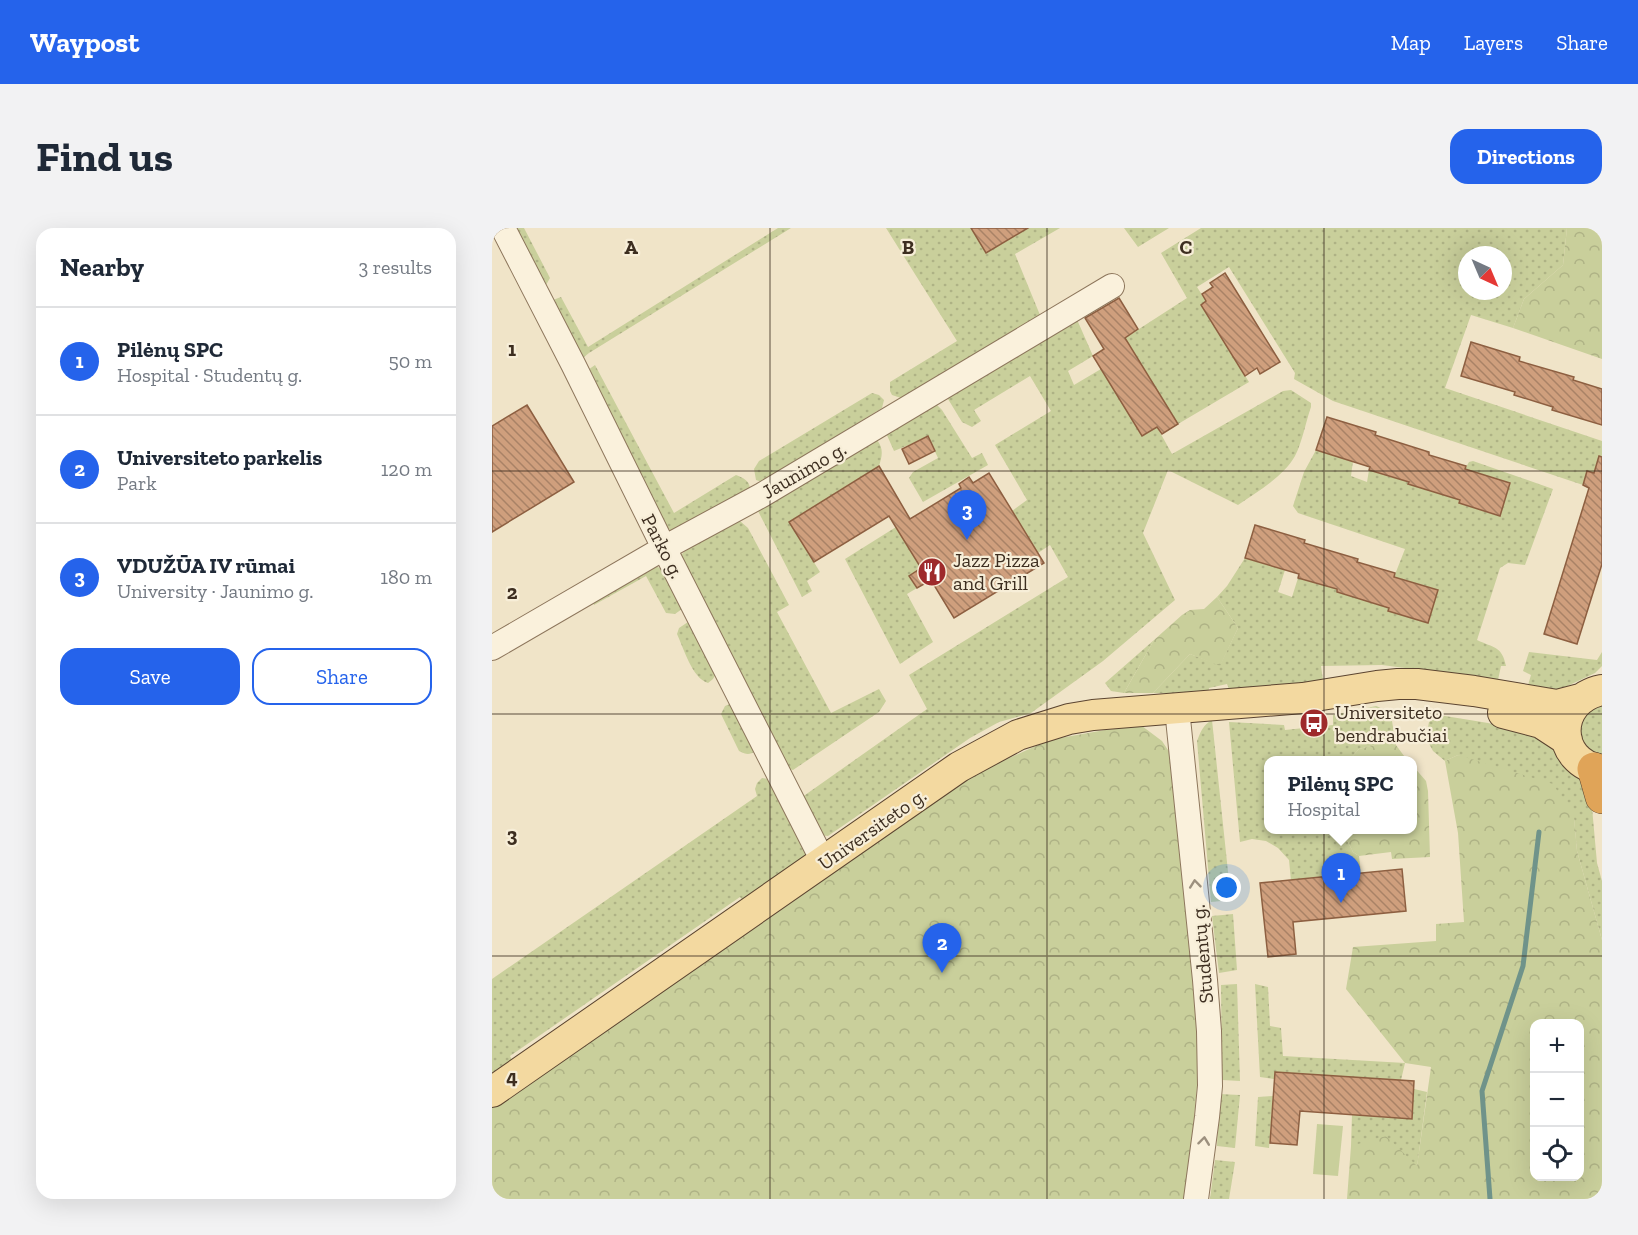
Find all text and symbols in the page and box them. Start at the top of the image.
text: Waypost [30,26,139,59]
text: Map [1391,30,1431,55]
text: Layers [1464,30,1523,55]
text: Share [1556,30,1608,55]
button: Directions [1450,129,1602,184]
text: Find us [36,131,173,182]
text: A [624,235,638,259]
text: B [902,235,914,259]
text: C [1180,235,1193,259]
north arrow [1458,246,1512,300]
text: Nearby [60,251,144,283]
text: 3 results [358,255,432,279]
text: Pilėnų SPC [117,336,223,363]
text: 1 [508,337,516,361]
text: 1 [75,349,84,373]
text: 50 m [388,349,432,373]
text: Hospital · Studentų g. [117,363,302,387]
street label: Jaunimo g. [758,436,850,504]
text: Universiteto parkelis [117,444,322,471]
text: 2 [74,457,85,481]
text: 120 m [381,457,432,481]
text: Park [117,471,157,495]
pin: 3 [948,490,986,540]
street label: Parko g. [637,510,689,582]
place label: Jazz Pizza and Grill [953,548,1040,595]
text: VDUŽŪA IV rūmai [117,552,295,579]
restaurant icon: Jazz Pizza and Grill [916,556,948,588]
text: 3 [74,565,85,589]
text: 180 m [380,565,432,589]
text: University · Jaunimo g. [117,579,313,603]
text: 2 [507,580,518,604]
button: Save [60,648,240,705]
button: Share [252,648,432,705]
place label: Universiteto bendrabučiai [1334,700,1448,747]
bus stop icon: Universiteto bendrabučiai [1298,707,1330,739]
popup [1264,756,1417,834]
text: Pilėnų SPC [1287,770,1394,797]
street label: Universiteto g. [813,783,931,875]
text: Hospital [1287,797,1360,821]
text: 3 [507,823,518,847]
pin: 1 [1322,854,1360,903]
your location [1212,873,1241,902]
one-way arrow [1190,879,1202,889]
street label: Studentų g. [1186,904,1218,1004]
pin: 2 [922,924,962,973]
map controls [1530,1019,1584,1181]
button: + [1530,1019,1584,1073]
text: 4 [506,1065,518,1089]
button: − [1530,1073,1584,1127]
button: locate [1530,1127,1584,1181]
one-way arrow [1198,1137,1210,1146]

